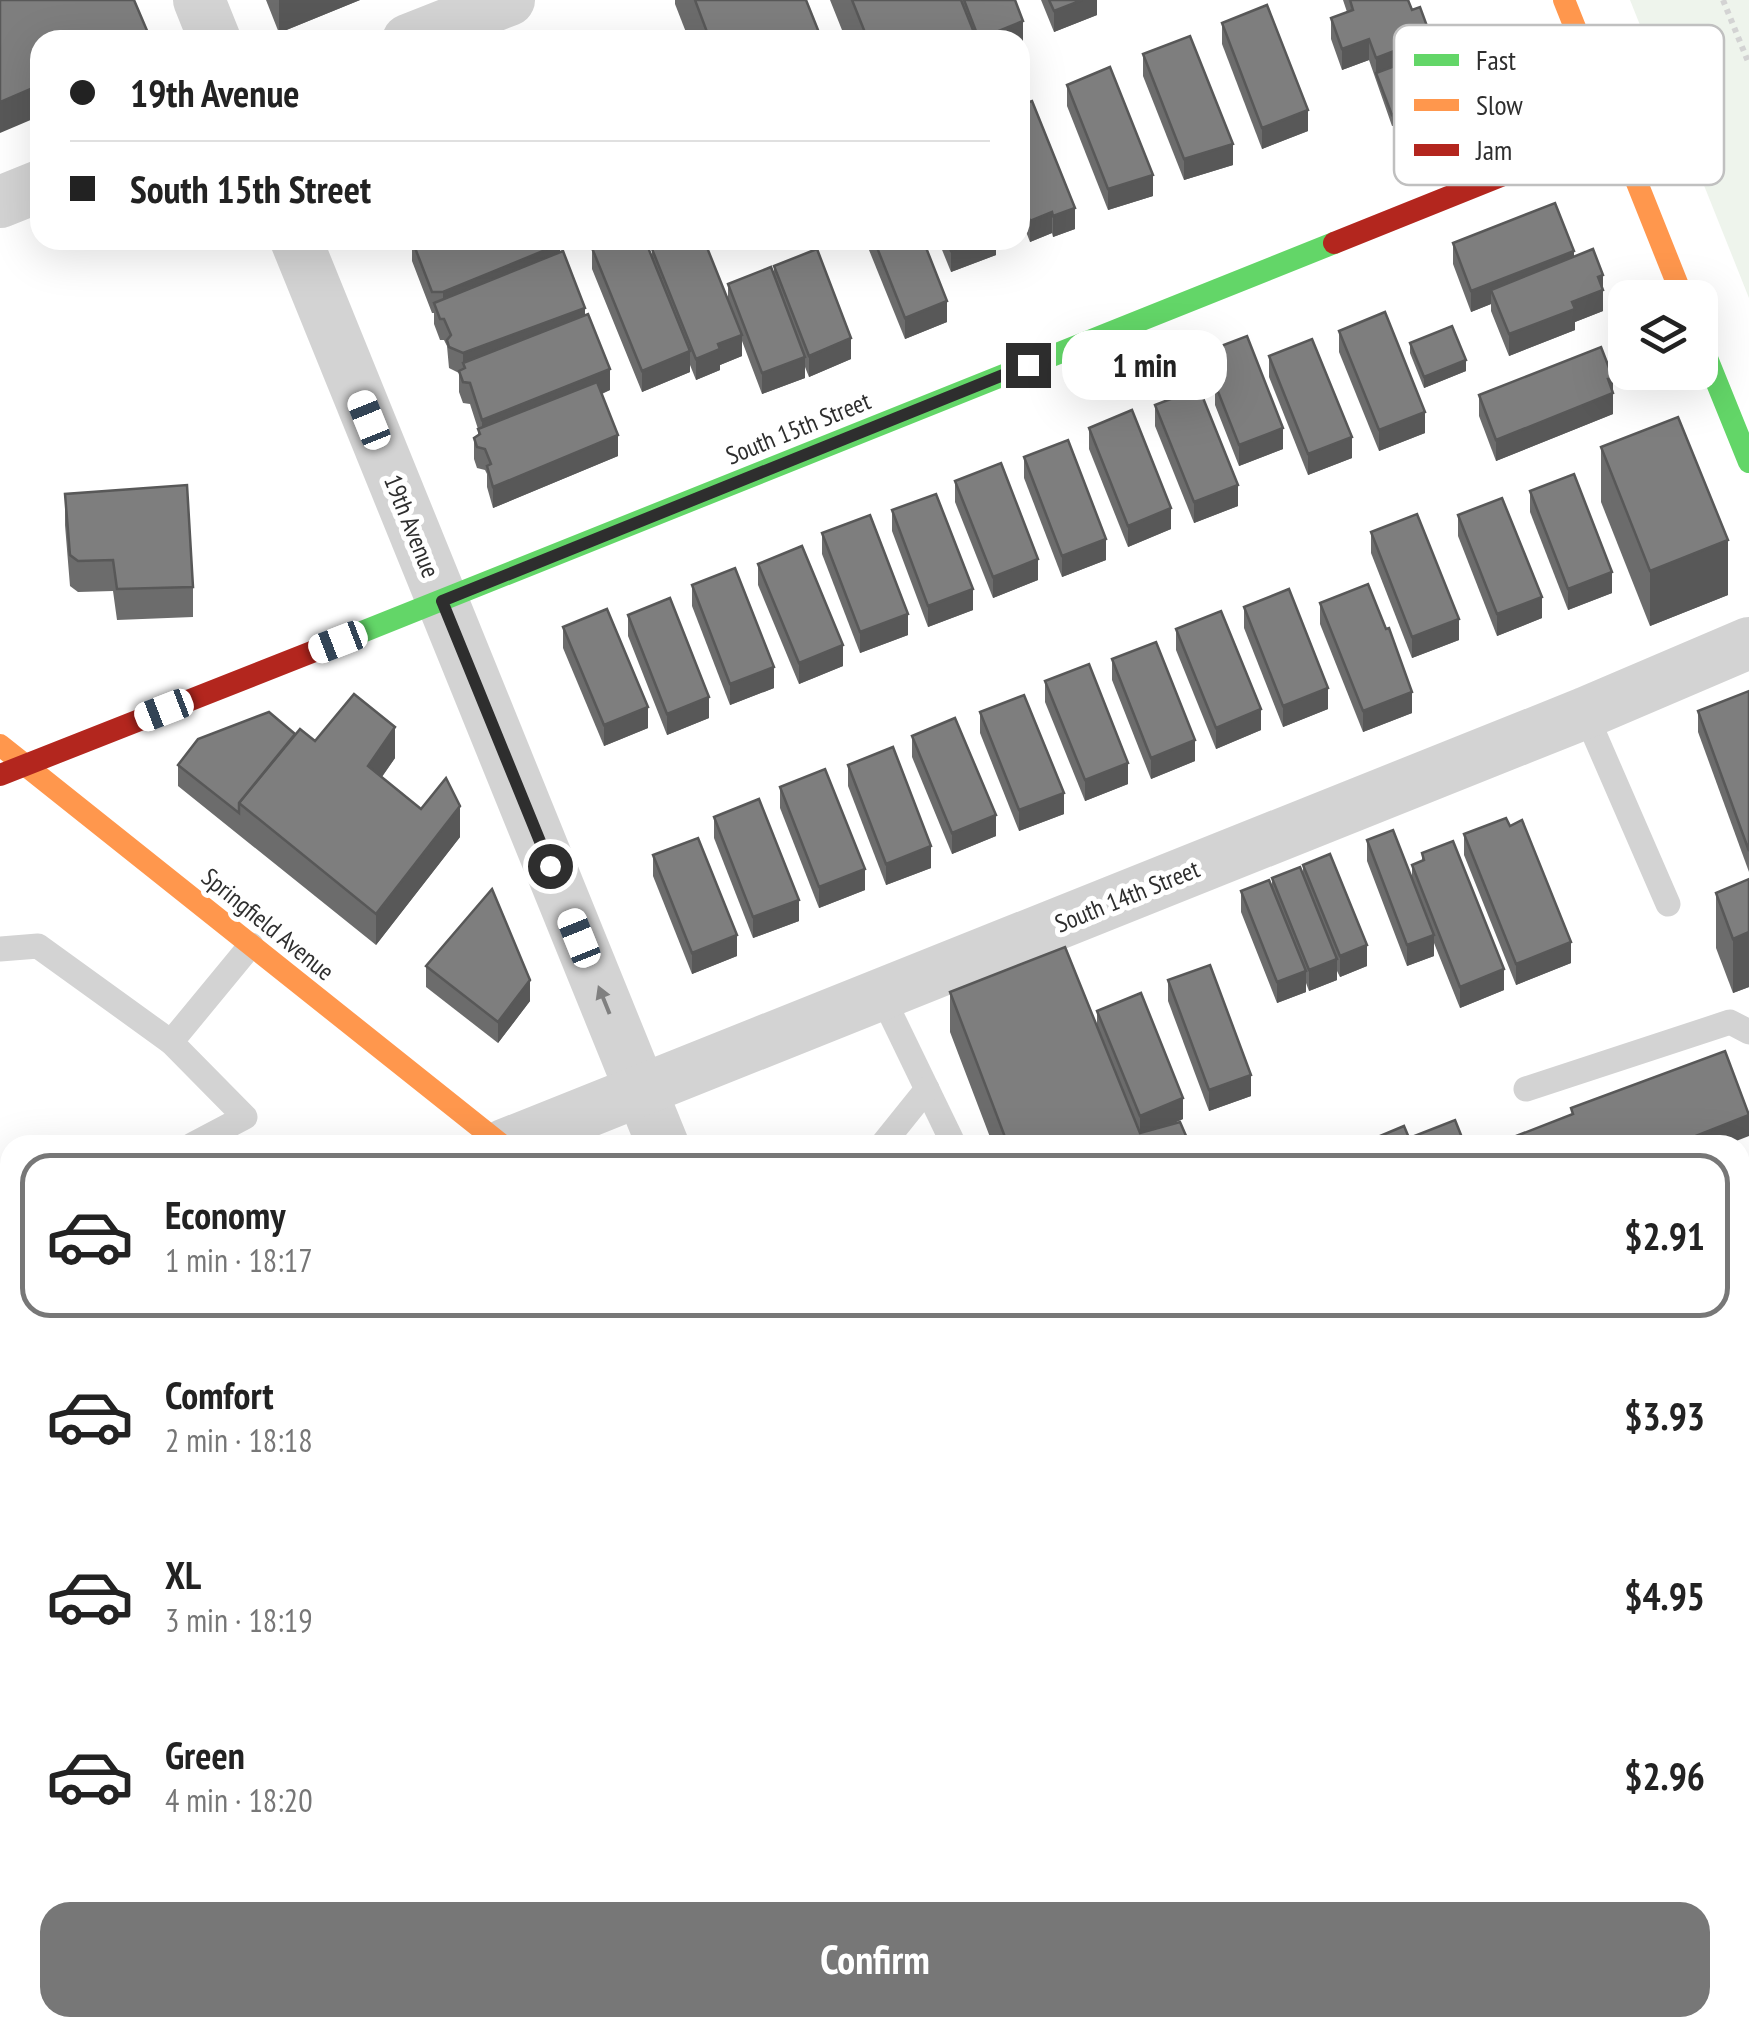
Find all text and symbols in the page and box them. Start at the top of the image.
legend [1394,25,1724,185]
text: Fast [1476,41,1516,78]
text: 19th Avenue [130,68,300,117]
text: Slow [1476,86,1523,123]
text: Jam [1475,131,1512,168]
text: South 15th Street [130,164,371,213]
map controls [1608,280,1718,390]
button: layers [1608,280,1718,390]
callout: 1 min [1063,330,1228,400]
route end [1006,343,1051,388]
text: 1 min [1112,344,1177,386]
street label: South 15th Street [721,384,875,471]
car [344,387,394,453]
street label: 19th Avenue [377,470,447,582]
car [305,617,371,667]
car [131,685,197,735]
route start [528,844,573,889]
street label: South 14th Street [1050,852,1204,939]
street label: Springfield Avenue [195,861,341,987]
car [554,905,604,971]
one-way arrow [596,985,612,1015]
text: Economy [165,1190,285,1239]
icon: car [45,1191,135,1281]
text: $2.91 [1624,1211,1705,1260]
text: 1 min · 18:17 [165,1239,313,1281]
text: Comfort [165,1370,274,1419]
icon: car [45,1371,135,1461]
text: $3.93 [1624,1391,1705,1440]
text: 2 min · 18:18 [165,1419,313,1461]
text: XL [165,1550,201,1599]
icon: car [45,1551,135,1641]
text: $4.95 [1624,1571,1705,1620]
text: 3 min · 18:19 [165,1599,313,1641]
text: Green [165,1730,245,1779]
icon: car [45,1731,135,1821]
text: $2.96 [1624,1751,1705,1800]
text: 4 min · 18:20 [165,1779,313,1821]
button: Confirm [40,1902,1710,2017]

